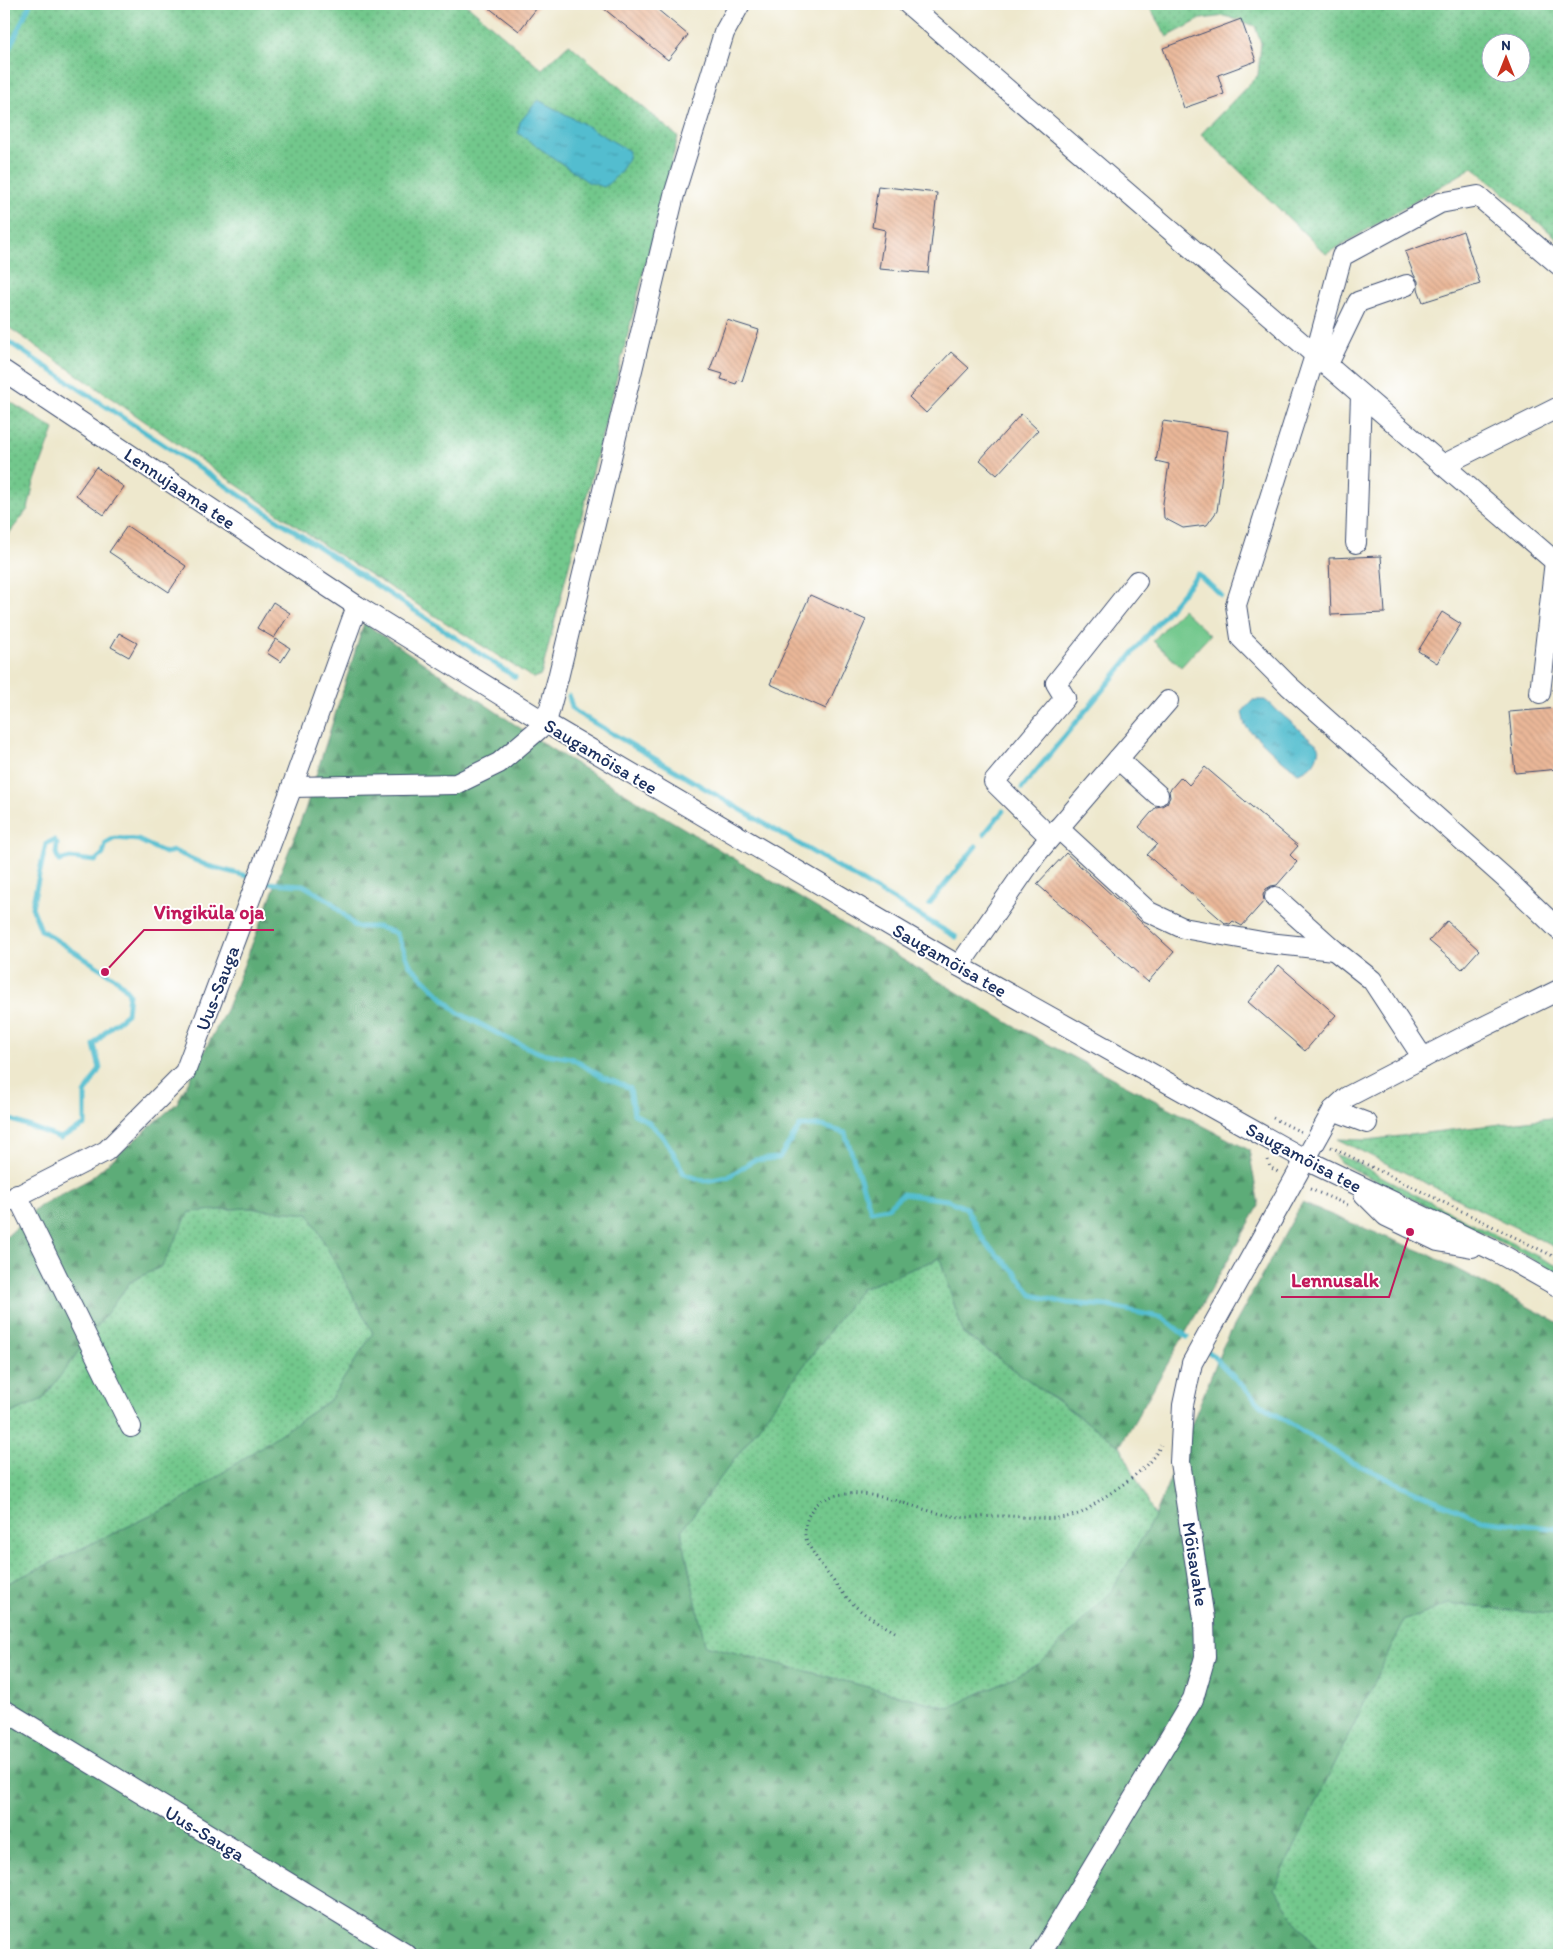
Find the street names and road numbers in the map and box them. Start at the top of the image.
street label: Lennujaama tee [120,443,240,534]
street label: Saugamõisa tee [540,714,662,799]
street label: Saugamõisa tee [889,918,1011,1002]
street label: Uus-Sauga [191,942,244,1034]
street label: Saugamõisa tee [1242,1117,1366,1198]
street label: Mõisavahe [1177,1520,1214,1608]
street label: Uus-Sauga [161,1801,249,1866]

